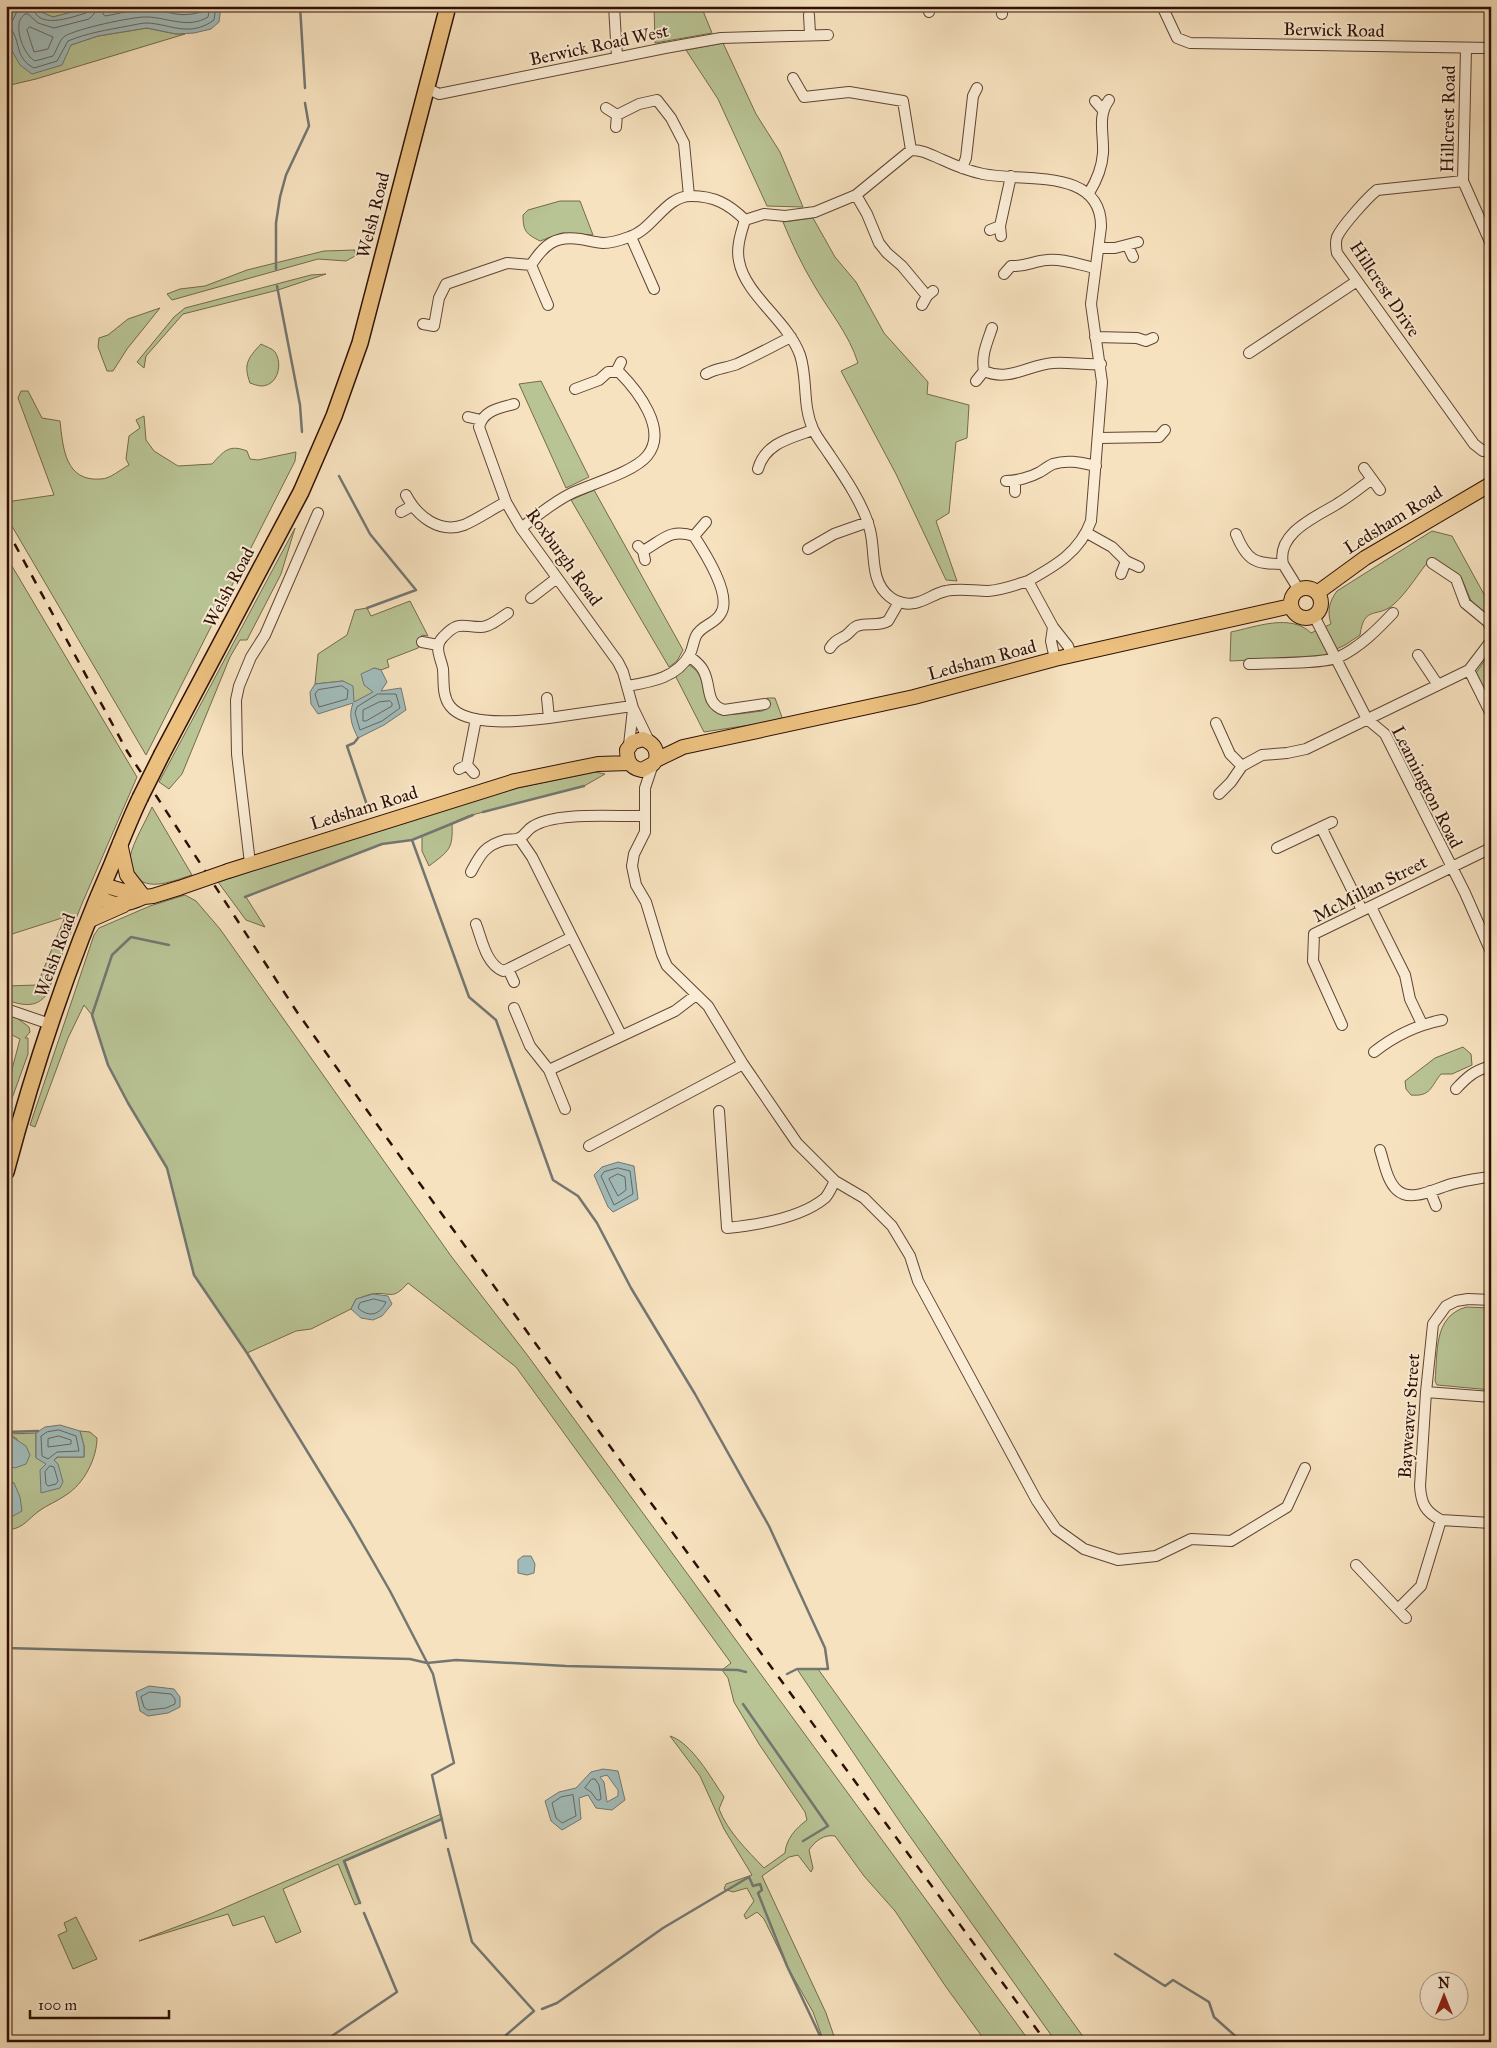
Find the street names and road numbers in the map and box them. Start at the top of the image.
street label: Berwick Road [1283,18,1385,42]
street label: Berwick Road West [527,19,671,71]
street label: Hillcrest Road [1436,65,1460,173]
street label: Welsh Road [352,170,394,260]
street label: Hillcrest Drive [1345,237,1425,341]
street label: Ledsham Road [1340,481,1446,559]
street label: Roxburgh Road [520,504,607,611]
street label: Welsh Road [199,543,259,631]
street label: Ledsham Road [925,635,1039,685]
street label: Leamington Road [1386,722,1467,852]
street label: Ledsham Road [308,781,420,835]
street label: McMillan Street [1309,851,1431,927]
street label: Welsh Road [30,910,80,1000]
street label: Bayweaver Street [1394,1352,1424,1479]

